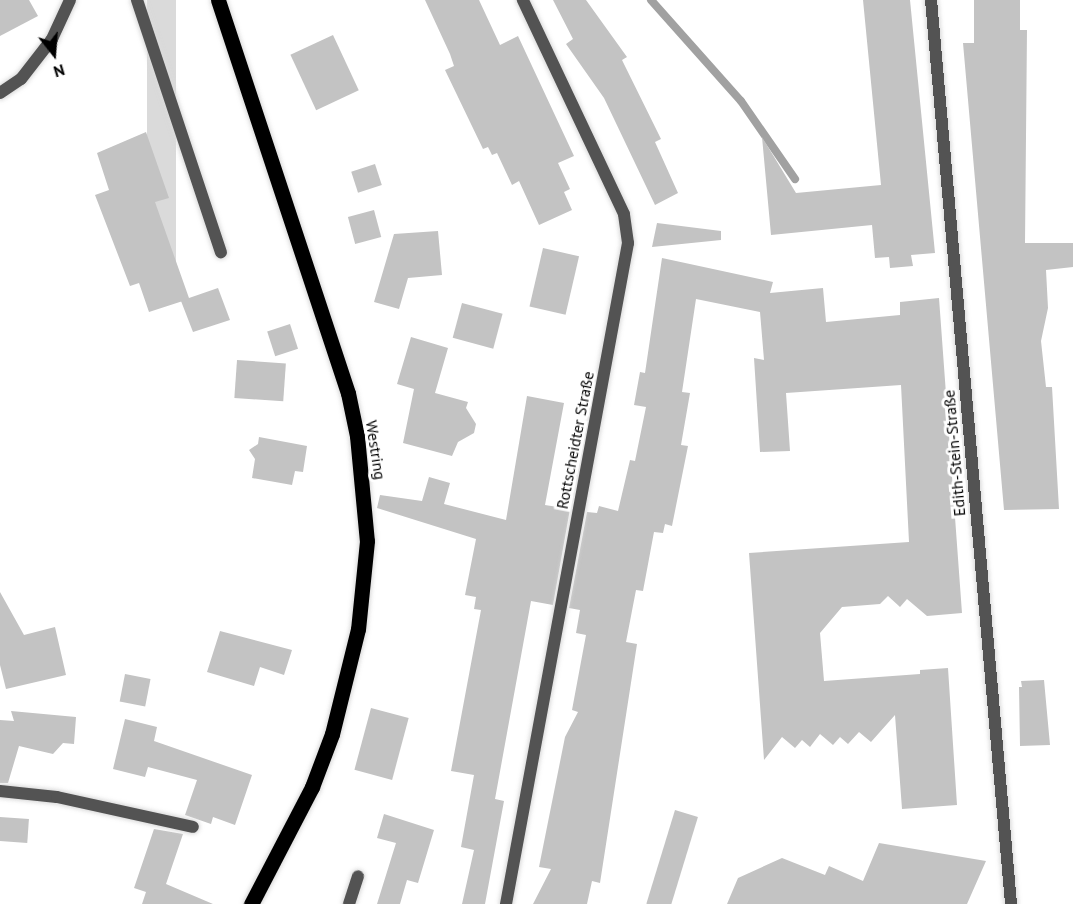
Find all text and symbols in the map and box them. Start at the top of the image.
north arrow [24,24,84,84]
text: N [51,60,67,82]
street label: Rottscheidter Straße [552,370,598,510]
street label: Edith-Stein-Straße [939,389,969,517]
street label: Westring [362,419,390,481]

